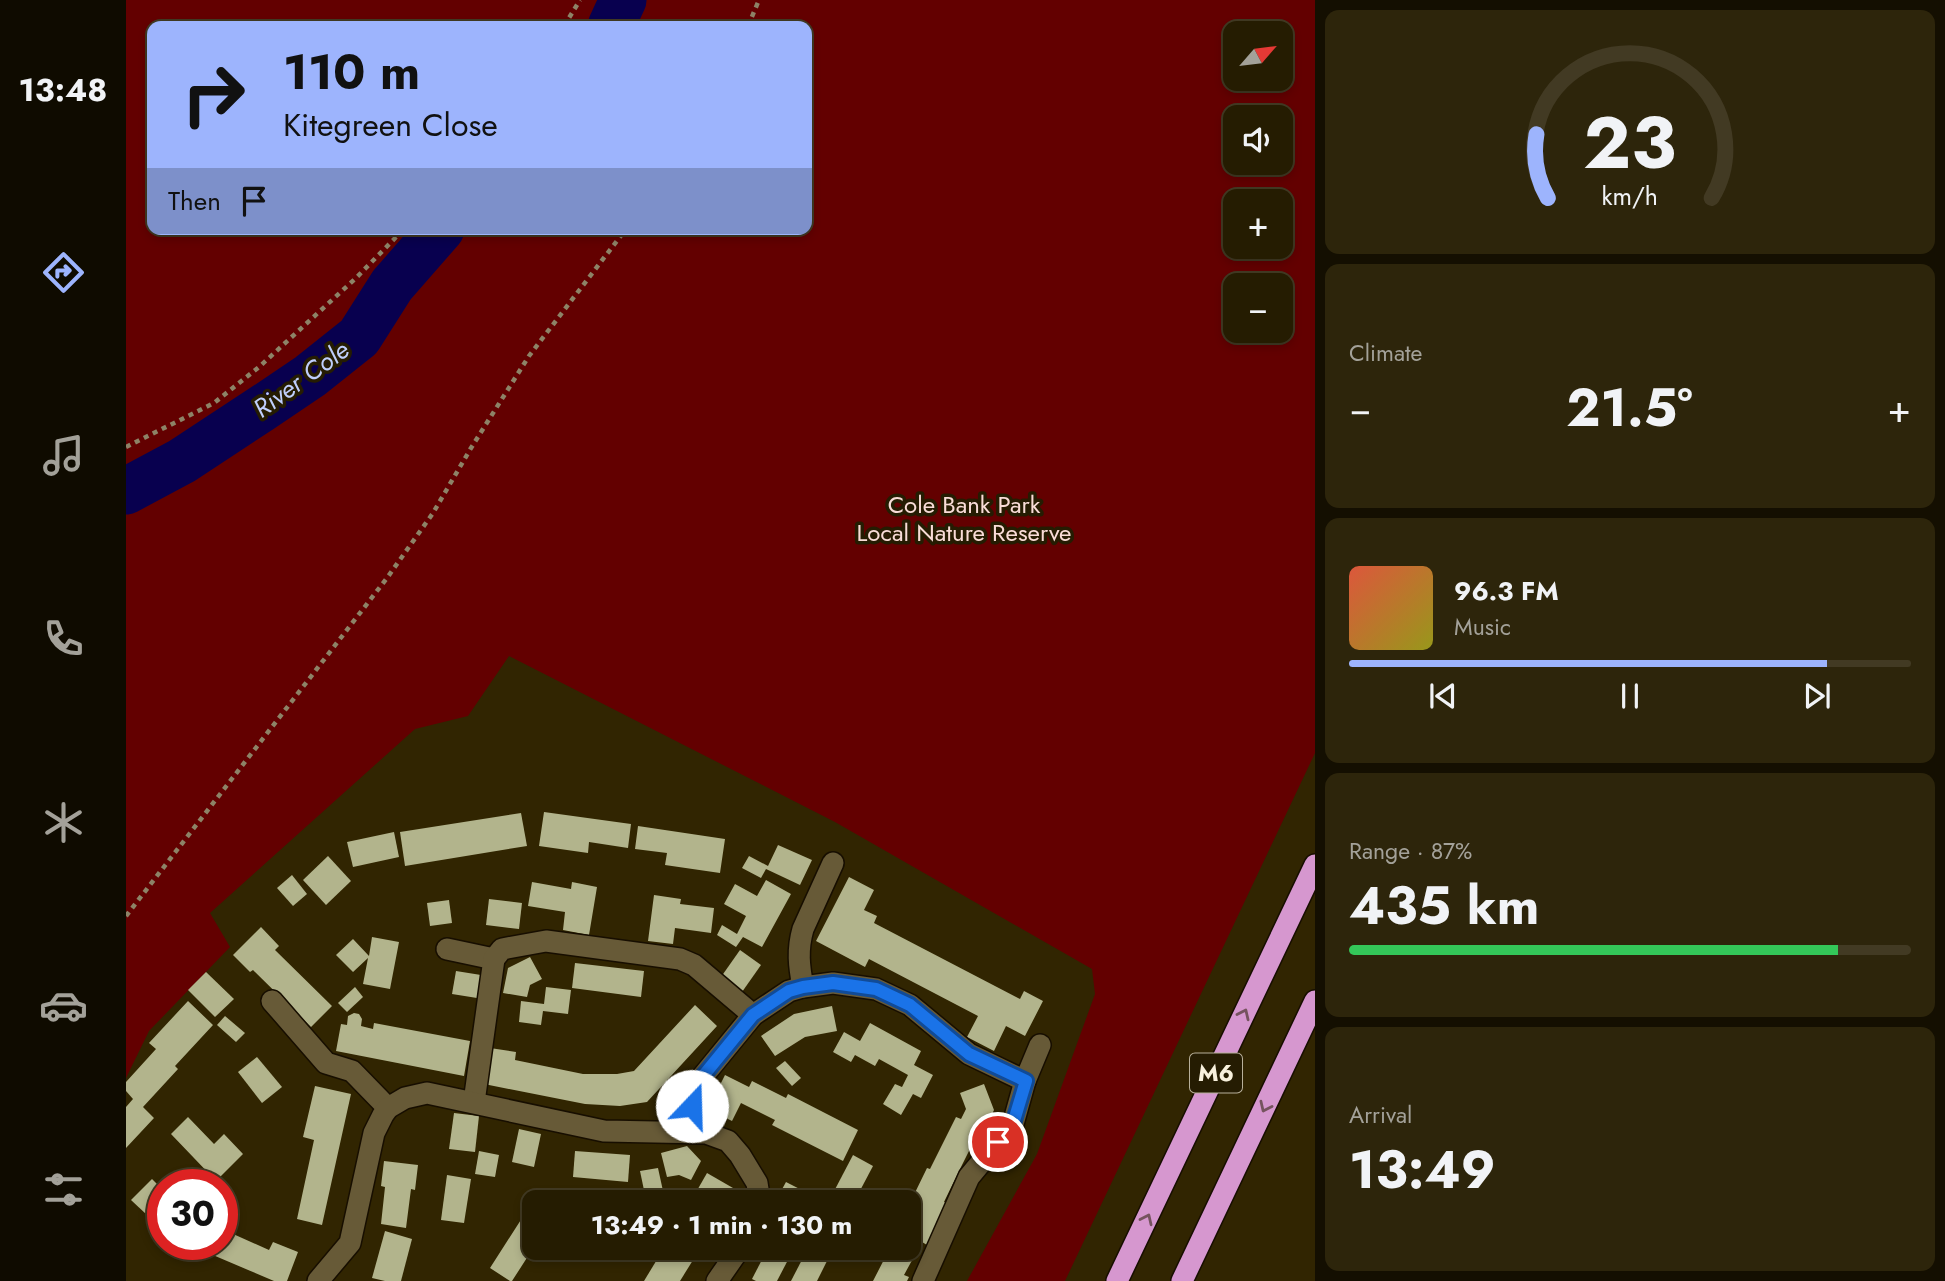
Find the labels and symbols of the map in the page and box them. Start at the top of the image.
north arrow [1223,21,1293,91]
water label: River Cole [245,331,357,427]
park label: Cole Bank Park Local Nature Reserve [857,487,1071,550]
one-way arrow [1236,1009,1250,1021]
road number: M6 [1190,1054,1242,1092]
position arrow [655,1069,729,1143]
one-way arrow [1259,1100,1273,1112]
pin [968,1112,1028,1172]
speed limit sign: 30 [147,1169,238,1260]
one-way arrow [1138,1214,1152,1226]

